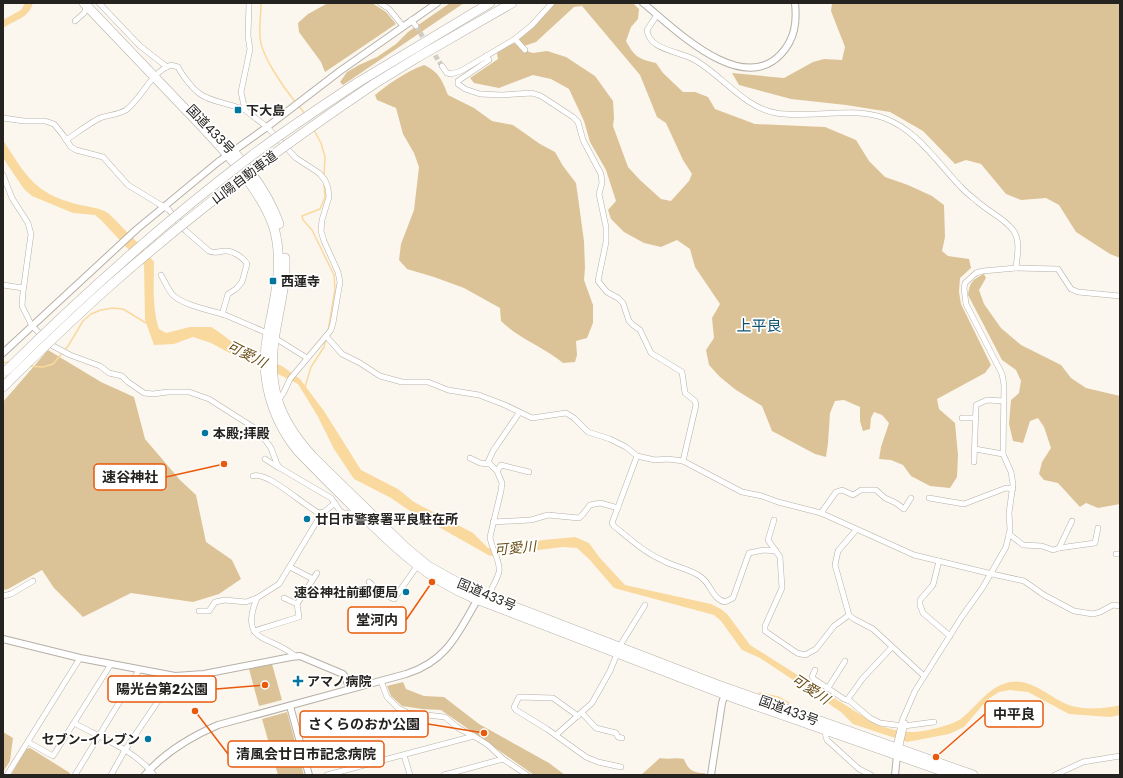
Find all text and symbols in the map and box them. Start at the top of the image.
street label: 国道433号 [182,100,239,158]
place label: 下大島 [246,101,285,120]
marker: 下大島 [233,105,243,115]
street label: 山陽自動車道 [207,146,281,208]
place label: 西蓮寺 [281,272,320,291]
marker: 西蓮寺 [268,276,278,286]
district label: 上平良 [736,315,782,336]
water label: 可愛川 [224,336,272,373]
place label: 本殿;拝殿 [213,424,270,443]
marker: 本殿;拝殿 [200,428,210,438]
callout: 速谷神社 [94,464,166,490]
text: 速谷神社 [102,467,158,487]
place label: 廿日市警察署平良駐在所 [315,510,458,529]
marker: 廿日市警察署平良駐在所 [302,514,312,524]
water label: 可愛川 [493,536,539,560]
street label: 国道433号 [454,574,519,615]
place label: 速谷神社前郵便局 [294,583,398,602]
marker: 速谷神社前郵便局 [401,587,411,597]
callout: 堂河内 [348,607,406,633]
text: 堂河内 [356,610,398,630]
water label: 可愛川 [788,669,836,710]
place label: アマノ病院 [307,672,372,691]
marker: アマノ病院 [292,675,304,687]
callout: 陽光台第2公園 [108,676,216,702]
text: 陽光台第2公園 [116,679,208,699]
street label: 国道433号 [756,691,821,730]
callout: 中平良 [985,701,1043,727]
text: 中平良 [993,704,1035,724]
callout: さくらのおか公園 [300,711,428,737]
text: さくらのおか公園 [308,714,420,734]
place label: セブン-イレブン [41,730,140,749]
marker: セブン-イレブン [143,734,153,744]
callout: 清風会廿日市記念病院 [228,741,384,767]
text: 清風会廿日市記念病院 [236,744,376,764]

